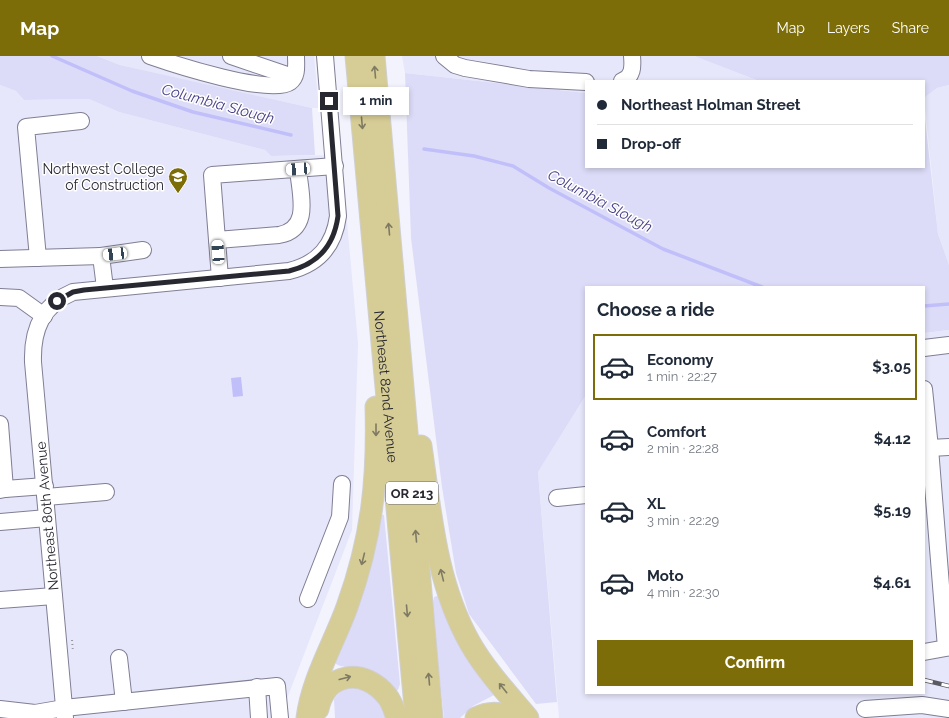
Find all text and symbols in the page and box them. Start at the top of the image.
text: Map [20,17,59,39]
text: Map [777,20,805,36]
text: Layers [827,20,870,36]
text: Share [892,20,929,36]
one-way arrow [372,66,379,79]
water label: Columbia Slough [160,80,276,128]
callout: 1 min [343,87,409,115]
route end [320,92,338,110]
text: 1 min [360,93,392,108]
text: Northeast Holman Street [621,96,801,114]
one-way arrow [359,116,366,129]
text: Drop-off [621,135,681,153]
place label: Northwest College of Construction [42,161,164,193]
car [286,162,310,176]
school or university icon: Northwest College of Construction [167,166,189,194]
water label: Columbia Slough [545,166,655,236]
one-way arrow [386,223,393,236]
car [211,240,225,264]
car [102,247,128,261]
route start [48,292,66,310]
text: Choose a ride [597,299,715,320]
street label: Northeast 82nd Avenue [371,310,401,463]
icon: car [599,349,635,385]
text: Economy [647,351,714,369]
text: $3.05 [872,358,911,376]
text: 1 min · 22:27 [647,369,717,384]
icon: car [599,421,635,457]
one-way arrow [372,423,380,436]
text: Comfort [647,423,706,441]
text: $4.12 [874,430,911,448]
street label: Northeast 80th Avenue [33,441,61,591]
text: 2 min · 22:28 [647,441,719,456]
road number: OR 213 [386,482,438,504]
icon: car [599,493,635,529]
text: XL [647,495,665,513]
text: $5.19 [874,502,911,520]
text: 3 min · 22:29 [647,513,719,528]
one-way arrow [413,530,420,543]
one-way arrow [358,552,366,565]
icon: car [599,565,635,601]
text: Moto [647,567,684,585]
one-way arrow [438,569,446,582]
text: $4.61 [873,574,911,592]
text: 4 min · 22:30 [647,585,720,600]
one-way arrow [403,604,410,617]
button: Confirm [597,640,913,686]
one-way arrow [425,673,433,686]
one-way arrow [339,674,352,682]
one-way arrow [499,683,507,694]

